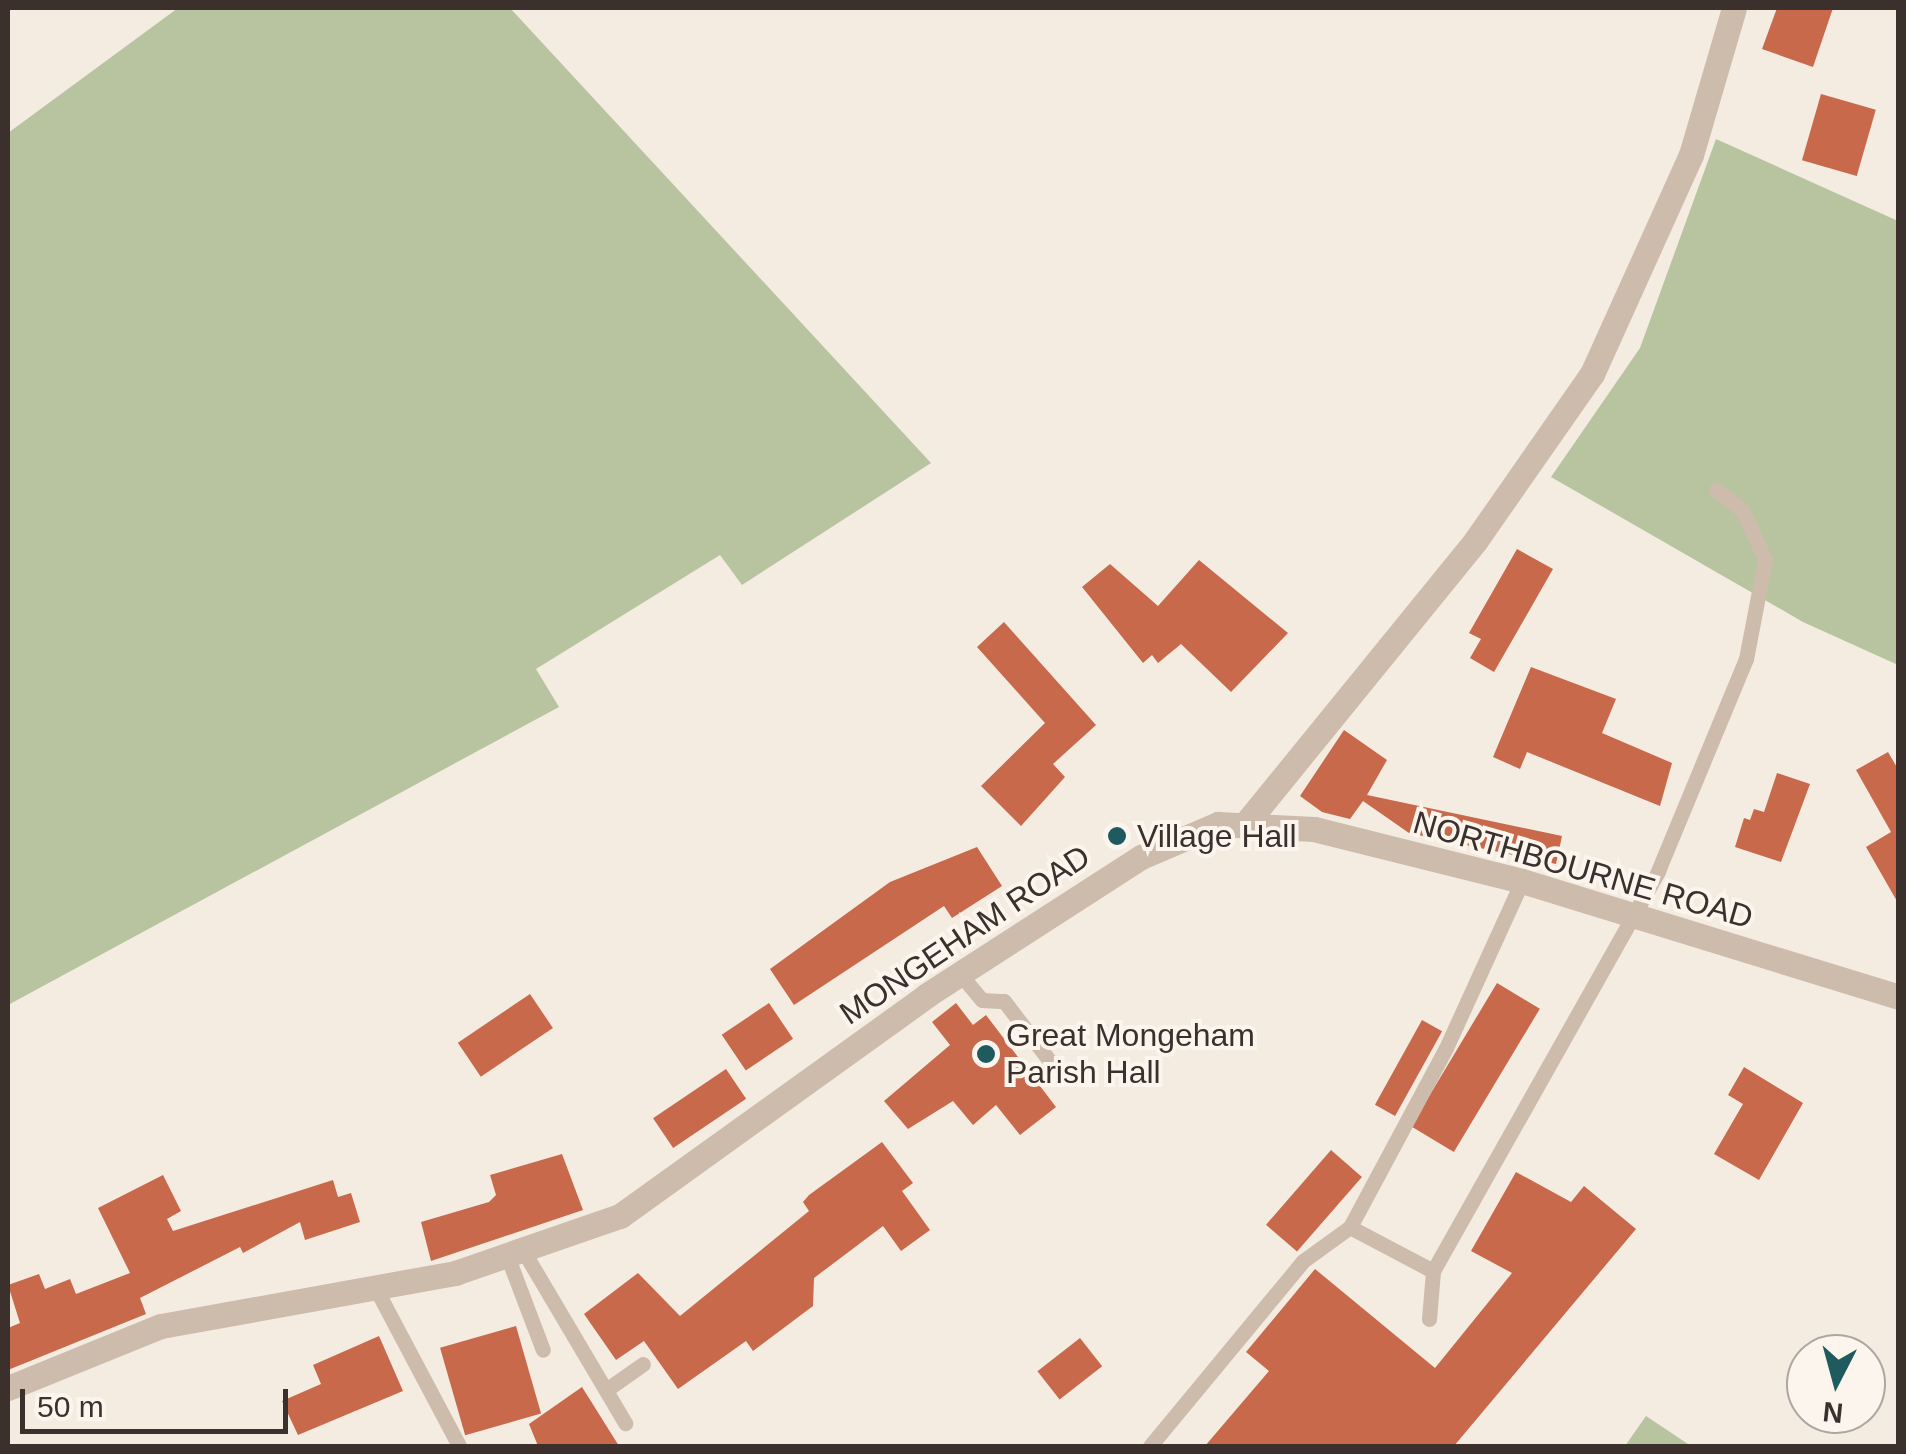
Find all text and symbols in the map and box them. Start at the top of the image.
street label: NORTHBOURNE ROAD [1409,803,1757,937]
place label: Village Hall [1137,817,1296,855]
marker: Village Hall [1106,825,1128,847]
street label: MONGEHAM ROAD [833,837,1097,1033]
place label: Great Mongeham Parish Hall [1006,1017,1255,1092]
marker: Great Mongeham Parish Hall [975,1043,997,1065]
north arrow [1786,1334,1886,1434]
scale bar [25,1369,292,1431]
text: 50 m [37,1390,104,1423]
text: N [1821,1396,1845,1429]

